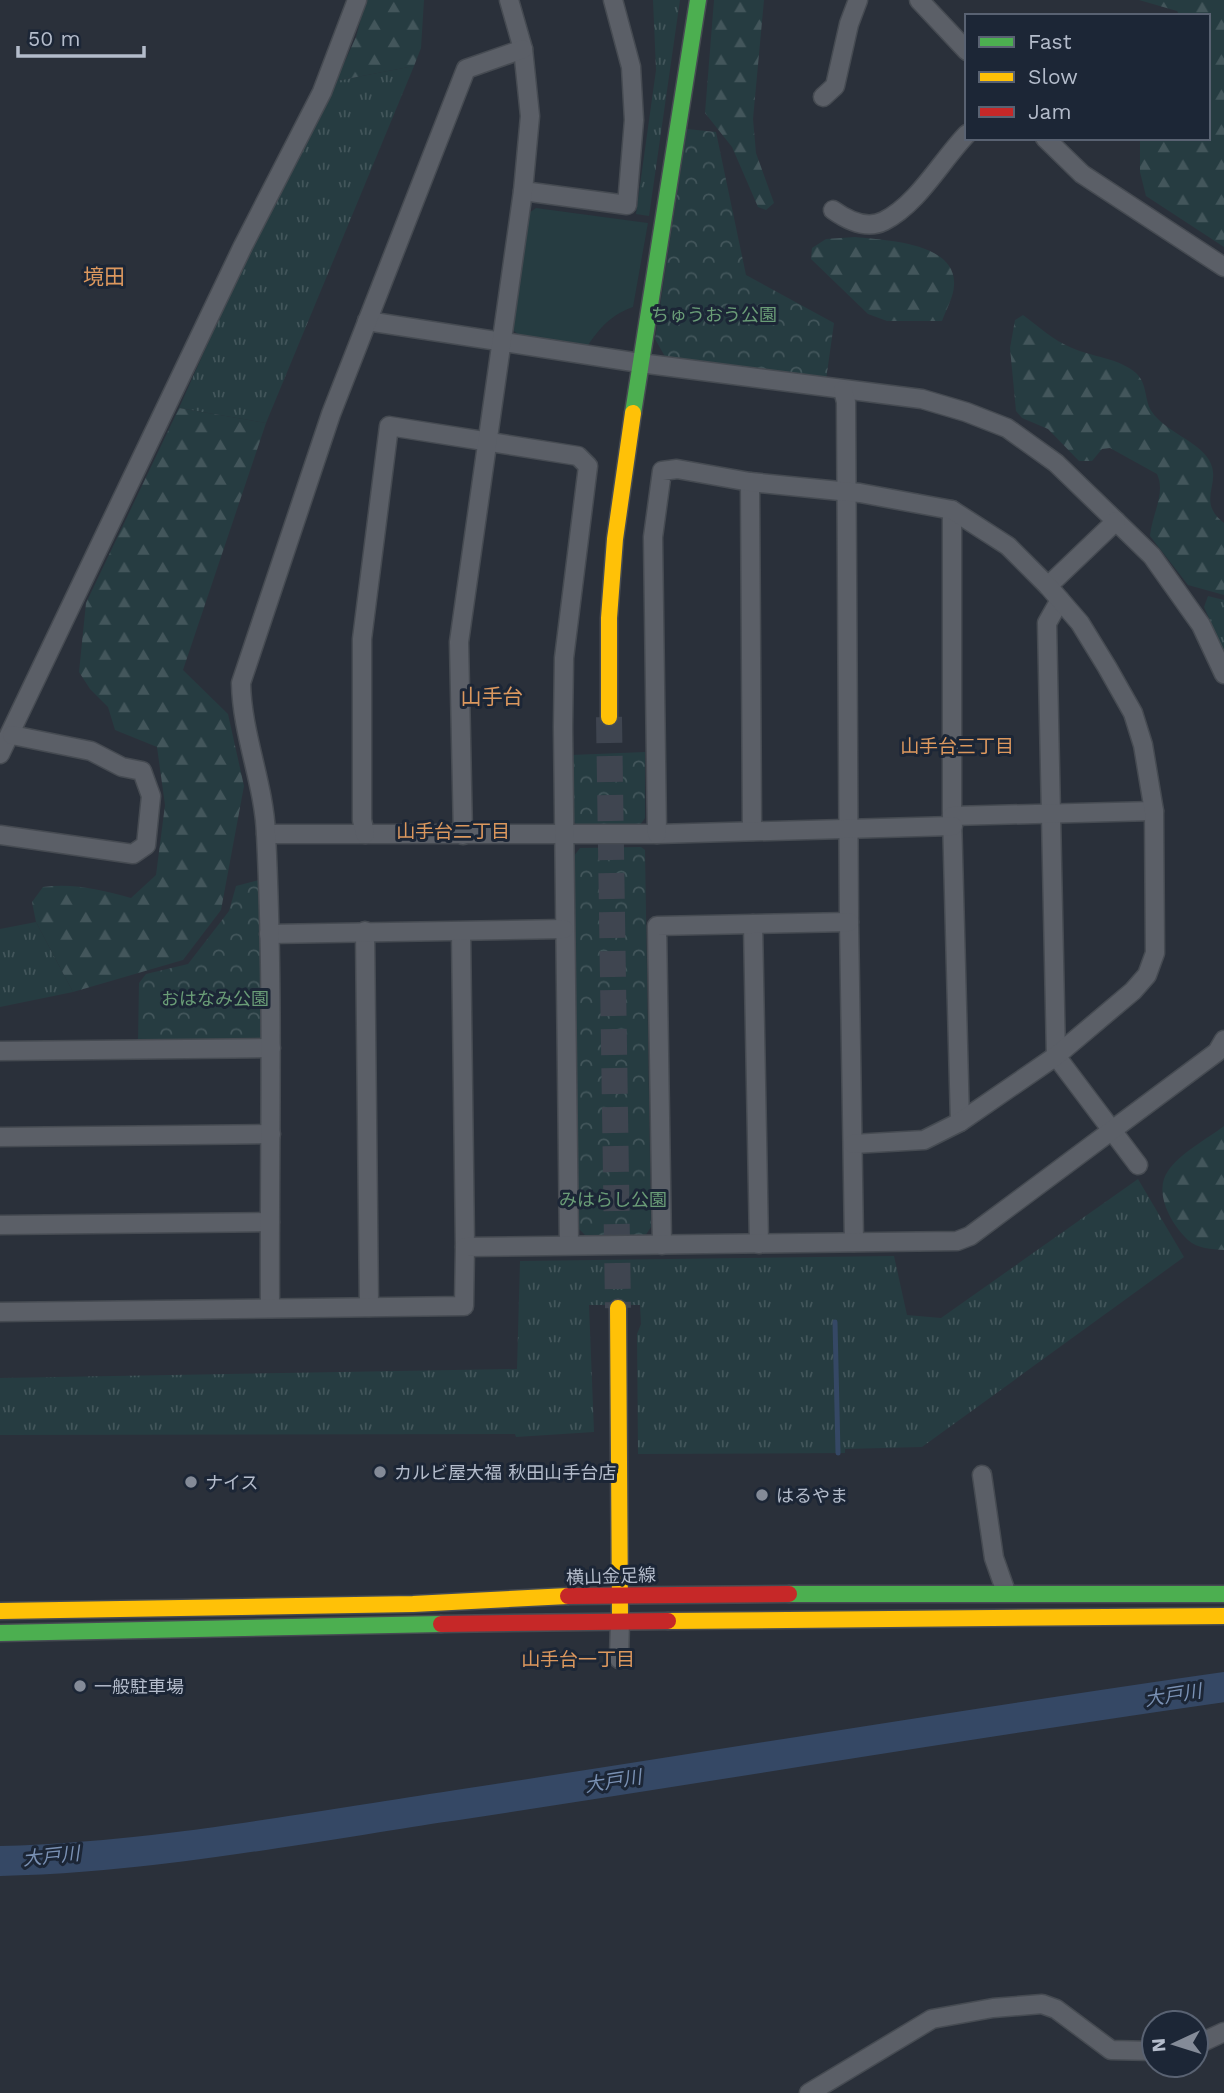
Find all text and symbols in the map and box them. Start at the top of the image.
scale bar [18,14,144,58]
legend [965,14,1210,140]
text: 50 m [28,26,80,51]
text: Fast [1028,29,1072,54]
text: Slow [1028,64,1078,89]
text: Jam [1028,99,1071,124]
district label: 境田 [83,264,125,289]
park label: ちゅうおう公園 [651,304,777,325]
district label: 山手台 [461,684,524,709]
district label: 山手台三丁目 [900,735,1014,758]
district label: 山手台二丁目 [396,820,510,843]
park label: おはなみ公園 [161,988,269,1009]
park label: みはらし公園 [559,1189,667,1210]
place label: カルビ屋大福 秋田山手台店 [394,1462,616,1483]
marker: カルビ屋大福 秋田山手台店 [372,1464,388,1480]
place label: ナイス [205,1472,258,1493]
marker: ナイス [183,1474,199,1490]
place label: はるやま [776,1485,848,1506]
marker: はるやま [754,1487,770,1503]
street label: 横山金足線 [566,1564,656,1588]
district label: 山手台一丁目 [521,1648,635,1671]
place label: 一般駐車場 [94,1676,184,1697]
marker: 一般駐車場 [72,1678,88,1694]
water label: 大戸川 [1143,1679,1205,1711]
water label: 大戸川 [583,1765,645,1797]
water label: 大戸川 [21,1841,83,1870]
north arrow [1140,2009,1210,2079]
text: N [1147,2037,1171,2053]

